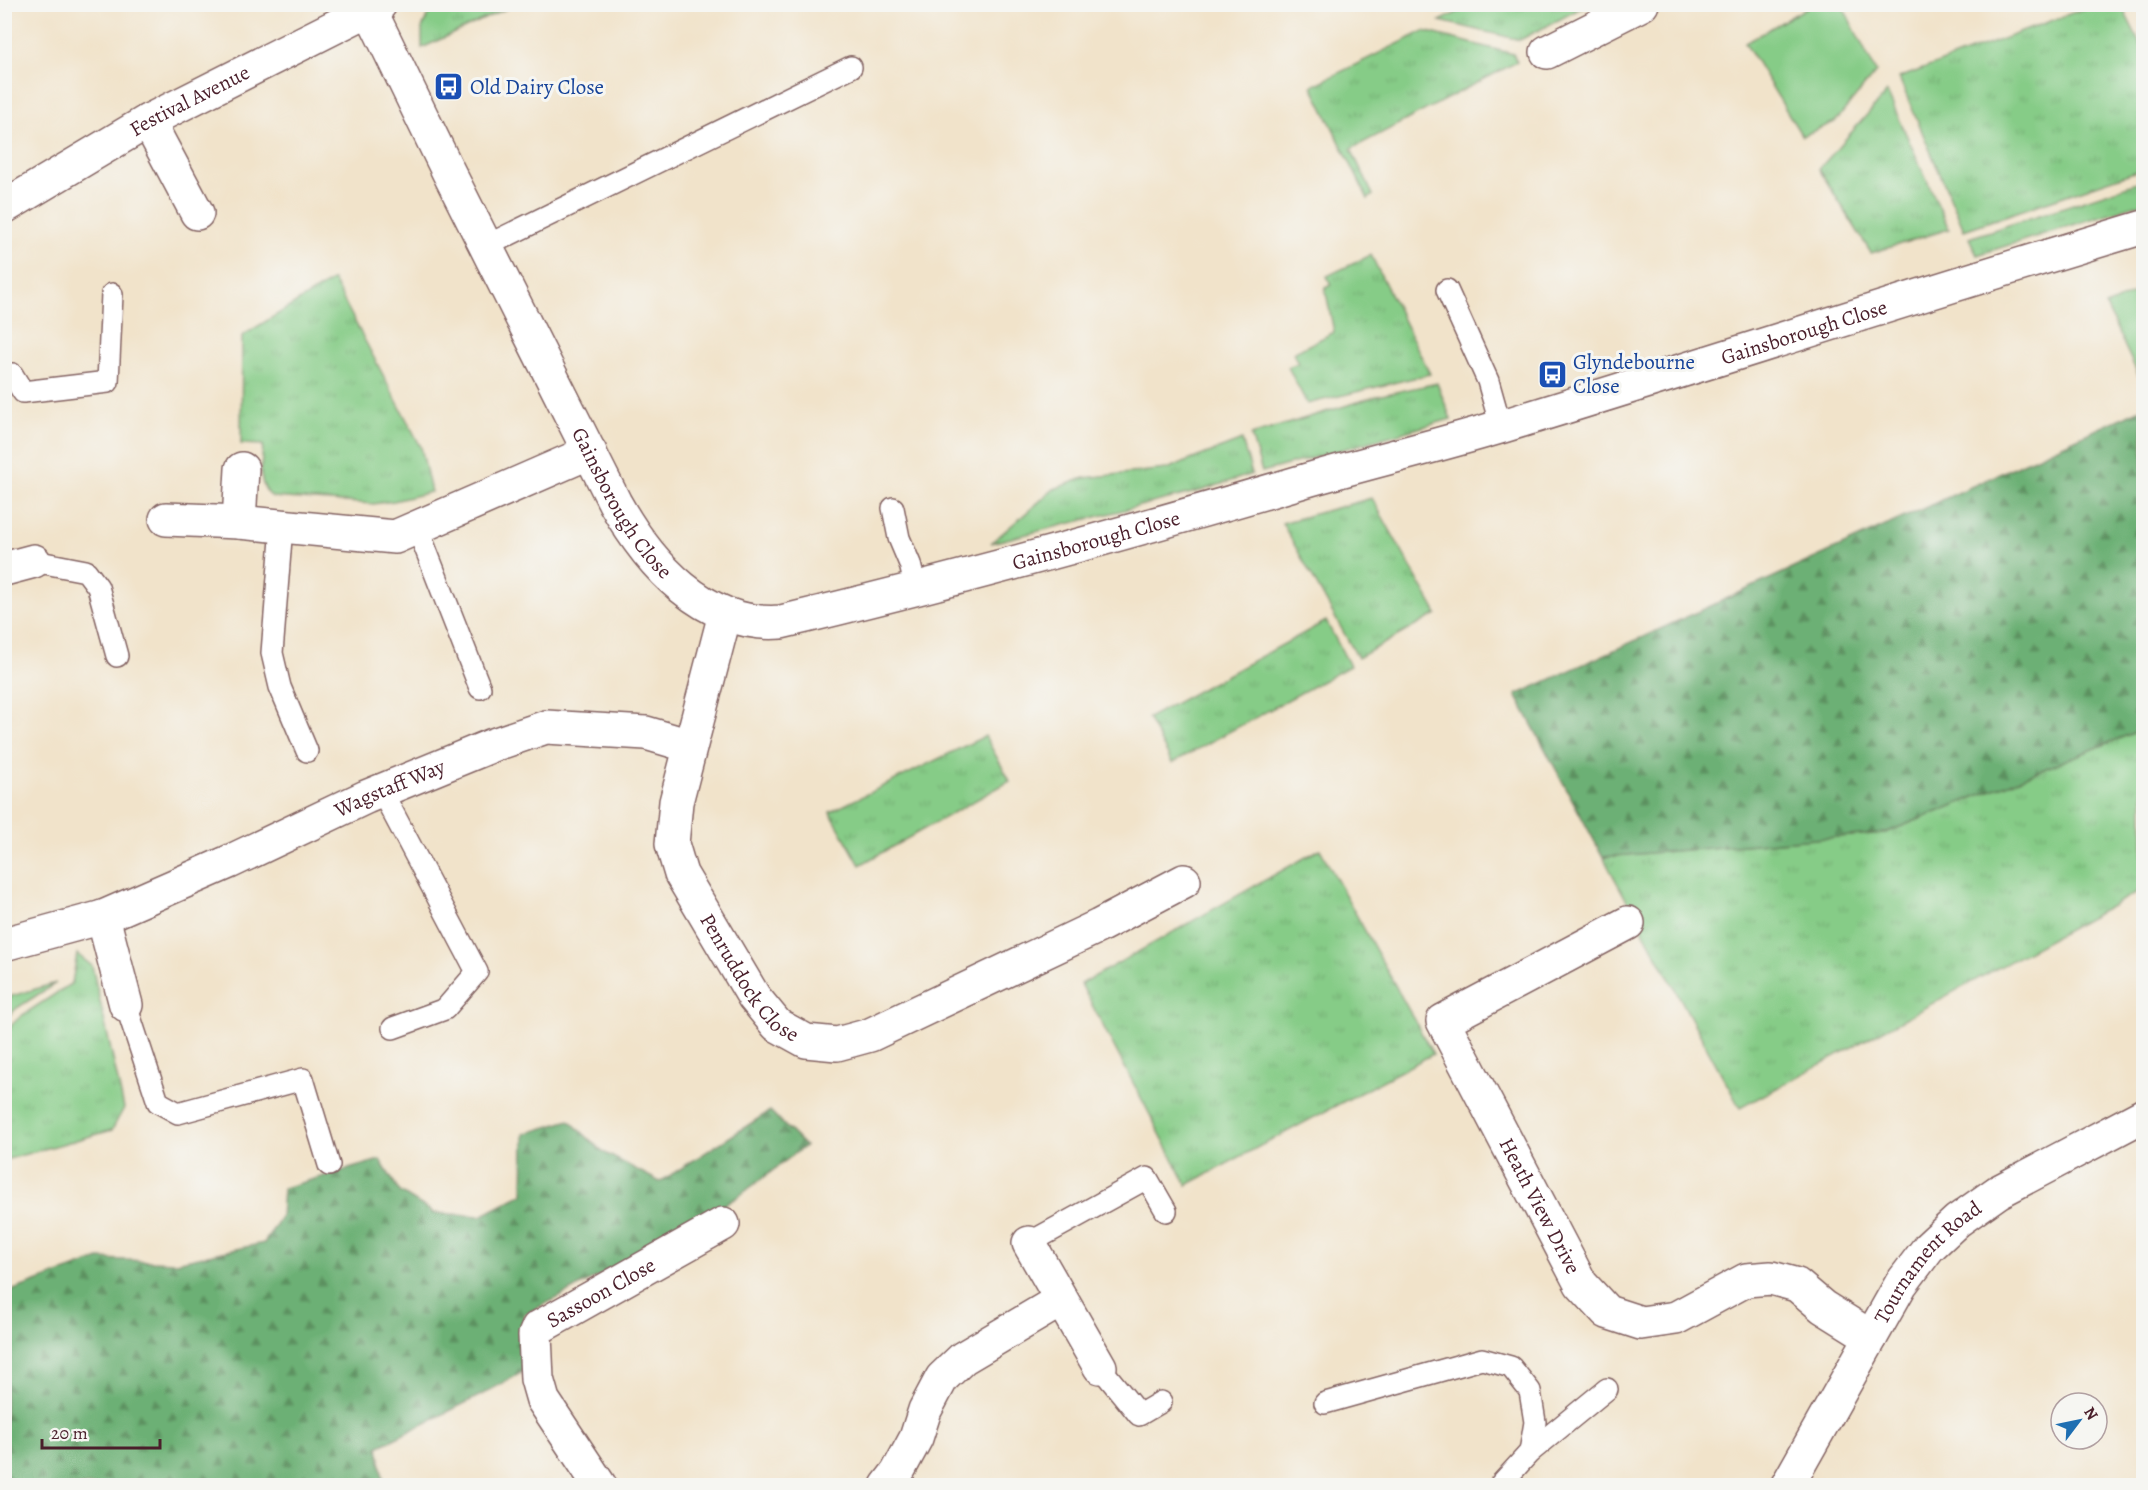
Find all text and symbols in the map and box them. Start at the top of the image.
street label: Festival Avenue [124,58,254,143]
bus stop icon: Old Dairy Close [433,71,465,103]
place label: Old Dairy Close [470,73,604,101]
street label: Gainsborough Close [1717,293,1891,371]
place label: Glyndebourne Close [1573,348,1695,400]
bus stop icon: Glyndebourne Close [1536,358,1568,390]
street label: Gainsborough Close [565,423,678,585]
street label: Gainsborough Close [1009,504,1183,577]
street label: Wagstaff Way [329,752,450,824]
street label: Penruddock Close [694,908,804,1048]
street label: Heath View Drive [1493,1133,1587,1279]
street label: Tournament Road [1868,1194,1988,1329]
street label: Sassoon Close [542,1251,661,1334]
north arrow [2049,1391,2109,1451]
text: N [2078,1403,2103,1425]
scale bar [42,1412,160,1450]
text: 20 m [51,1421,88,1445]

